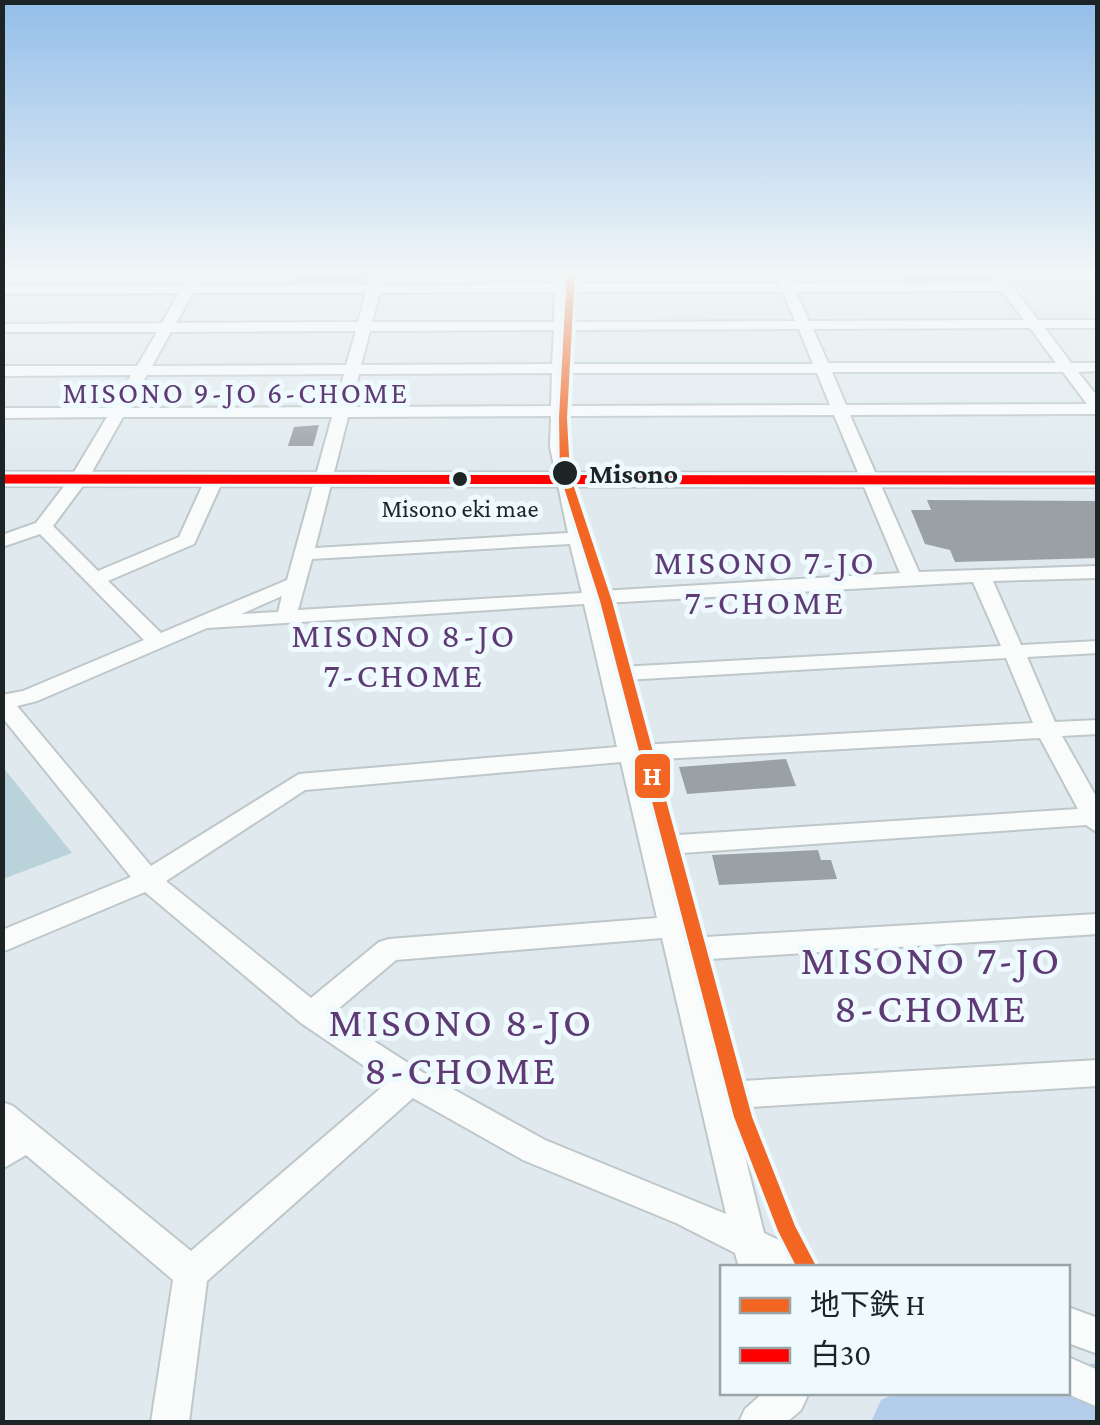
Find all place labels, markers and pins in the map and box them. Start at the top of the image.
marker: Misono [550,458,580,488]
place label: Misono [589,458,678,489]
marker: Misono eki mae [450,469,470,489]
place label: Misono eki mae [382,495,538,522]

